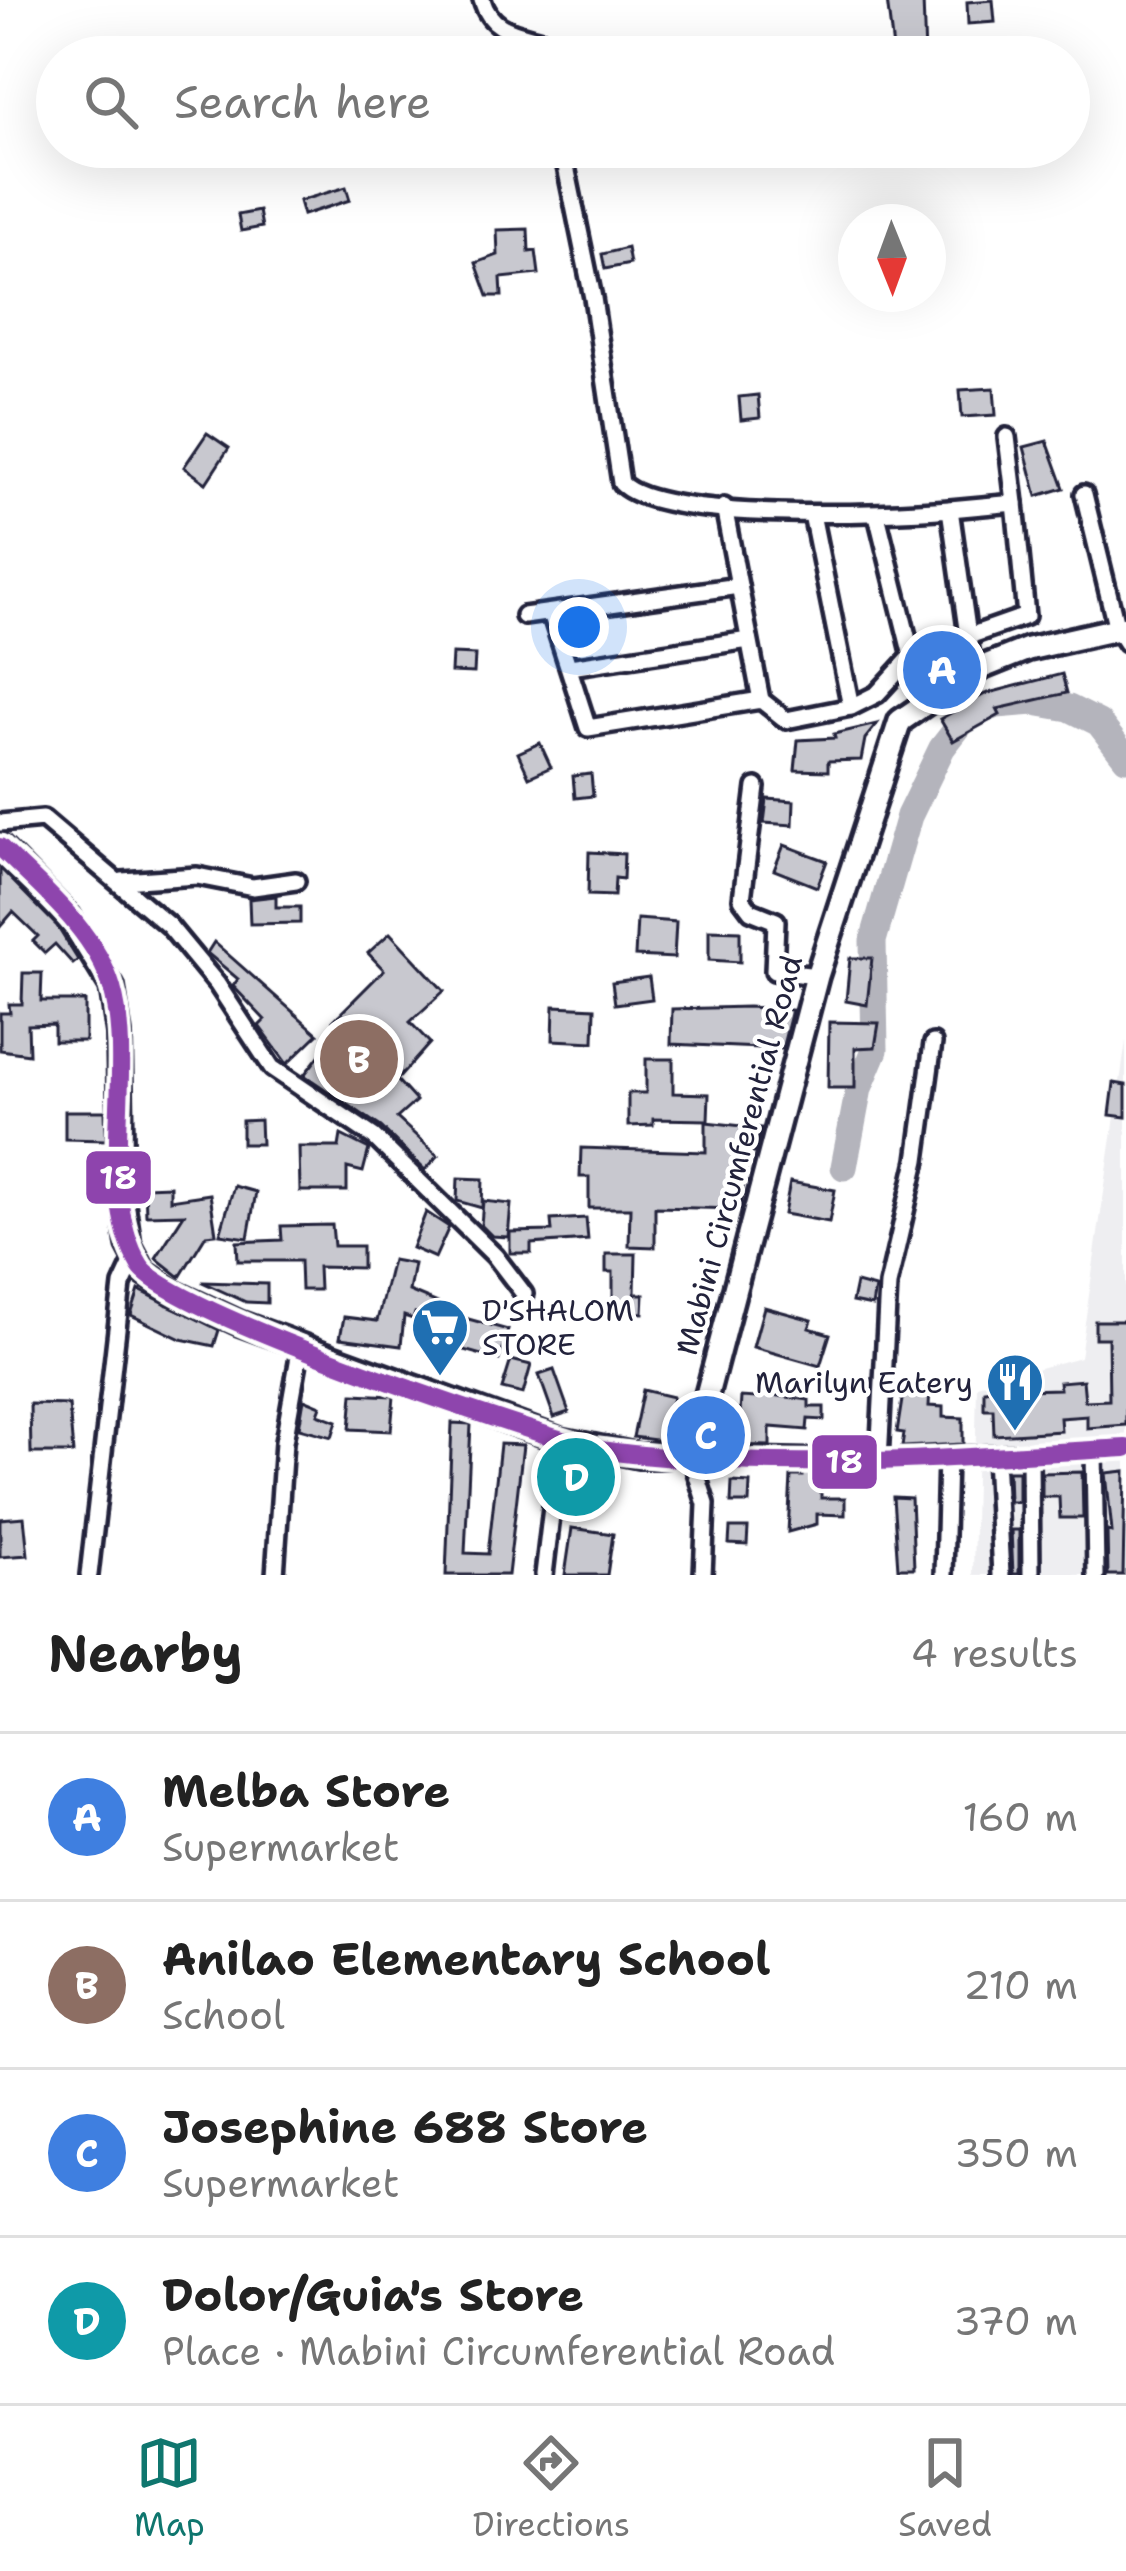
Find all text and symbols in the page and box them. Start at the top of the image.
search box [36,36,1090,168]
icon: search [78,69,144,135]
text: Search here [174,72,431,132]
north arrow [838,204,946,312]
your location [549,597,609,657]
pin: A [903,625,981,715]
street label: Mabini Circumferential Road [666,950,812,1360]
pin: B [320,1014,398,1104]
line badge: 18 [84,1149,153,1206]
text: 18 [99,1155,137,1200]
place label: D'SHALOM STORE [482,1290,634,1365]
supermarket icon: D'SHALOM STORE [409,1296,471,1378]
restaurant icon: Marilyn Eatery [984,1351,1046,1433]
place label: Marilyn Eatery [755,1362,973,1403]
pin: C [667,1390,745,1480]
pin: D [537,1432,615,1522]
line badge: 18 [810,1433,879,1491]
text: 18 [825,1439,863,1484]
text: Nearby [48,1619,243,1687]
text: 4 results [911,1627,1078,1679]
text: Melba Store [162,1761,450,1821]
text: A [72,1791,102,1843]
text: 160 m [963,1791,1078,1843]
text: Supermarket [162,1821,400,1873]
text: Anilao Elementary School [162,1929,771,1989]
text: B [75,1959,99,2011]
text: 210 m [963,1959,1078,2011]
text: School [162,1989,285,2041]
text: Josephine 688 Store [162,2097,648,2157]
text: C [75,2127,99,2179]
text: 350 m [954,2127,1078,2179]
text: Supermarket [162,2157,400,2209]
text: Dolor/Guia's Store [162,2265,584,2325]
text: D [73,2295,101,2347]
text: 370 m [953,2295,1078,2347]
text: Place · Mabini Circumferential Road [162,2325,835,2377]
tab: Map [134,2430,205,2547]
tab: Directions [473,2430,630,2547]
tab: Saved [898,2430,992,2547]

